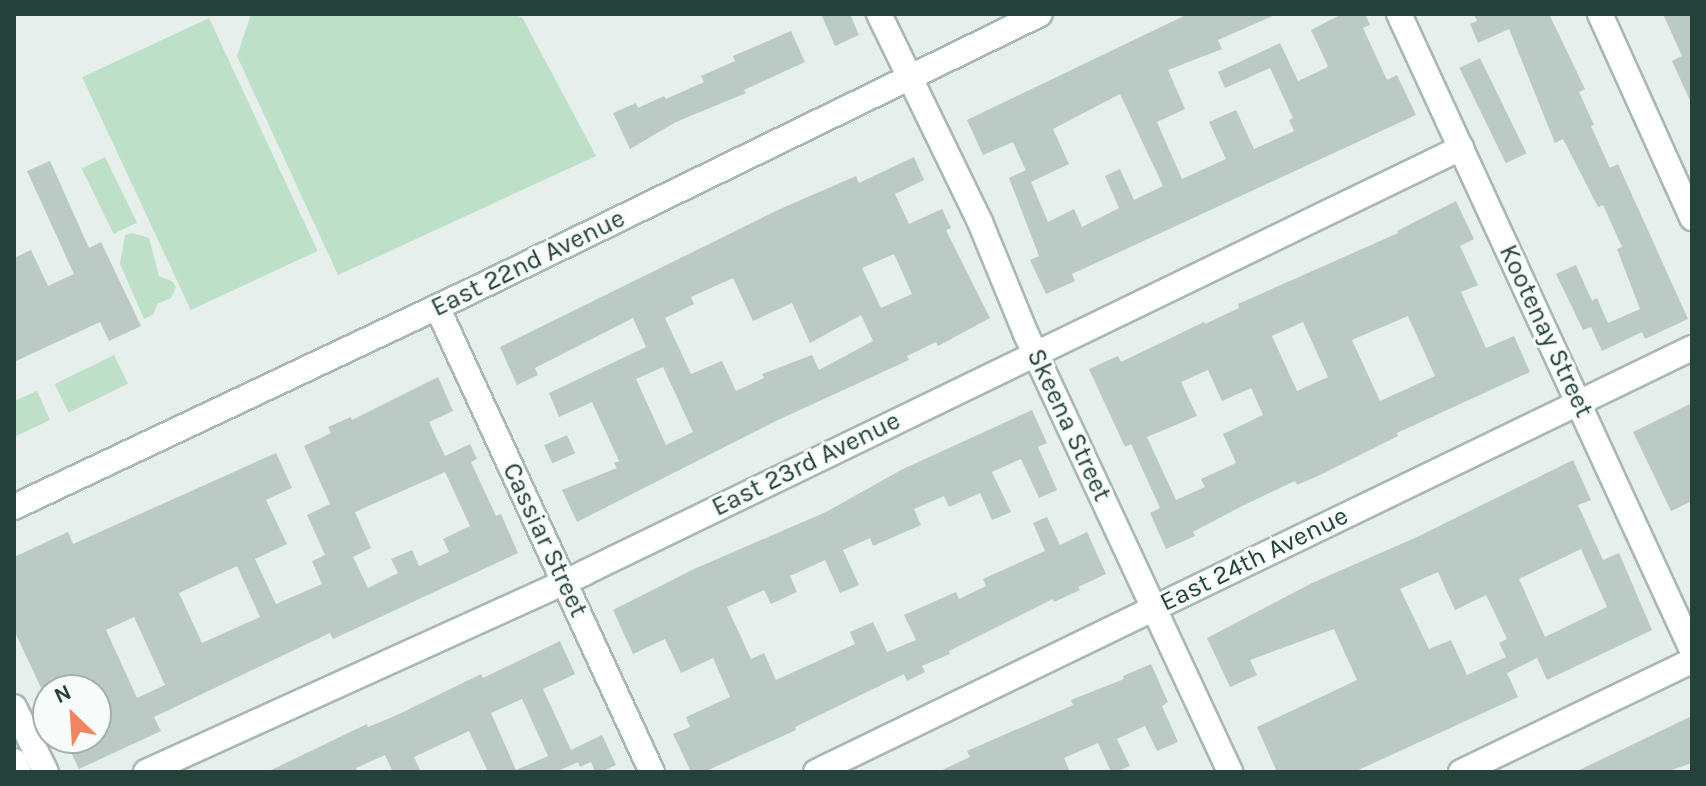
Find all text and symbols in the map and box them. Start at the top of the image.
street label: East 22nd Avenue [426,203,630,323]
street label: Kootenay Street [1492,240,1600,422]
street label: Skeena Street [1020,344,1118,506]
street label: East 23rd Avenue [707,405,905,523]
street label: Cassiar Street [496,458,594,622]
street label: East 24th Avenue [1155,500,1353,618]
north arrow [32,674,112,754]
text: N [50,679,75,709]

